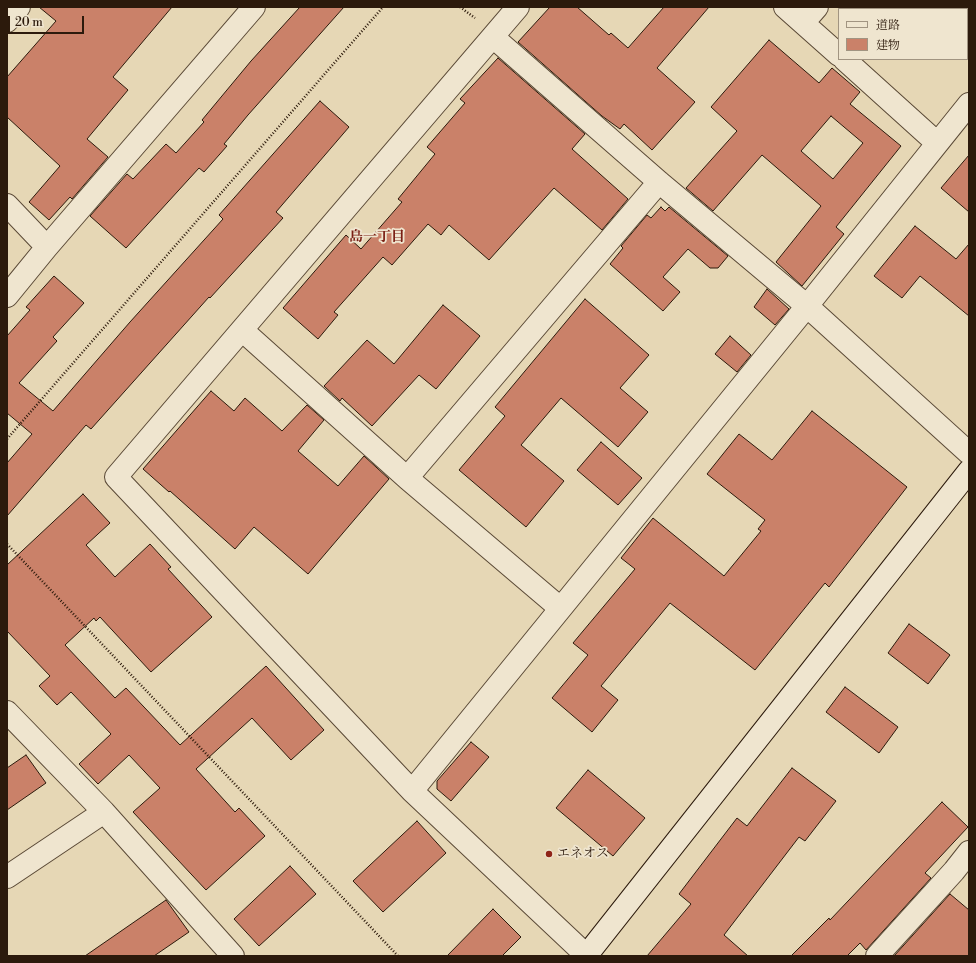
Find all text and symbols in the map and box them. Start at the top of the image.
scale bar [10,8,86,34]
legend [838,8,968,60]
text: 20 m [15,15,43,30]
text: 道路 [876,18,900,33]
text: 建物 [876,38,900,53]
district label: 島一丁目 [349,230,405,246]
place label: エネオス [557,846,609,862]
marker: エネオス [544,849,554,859]

